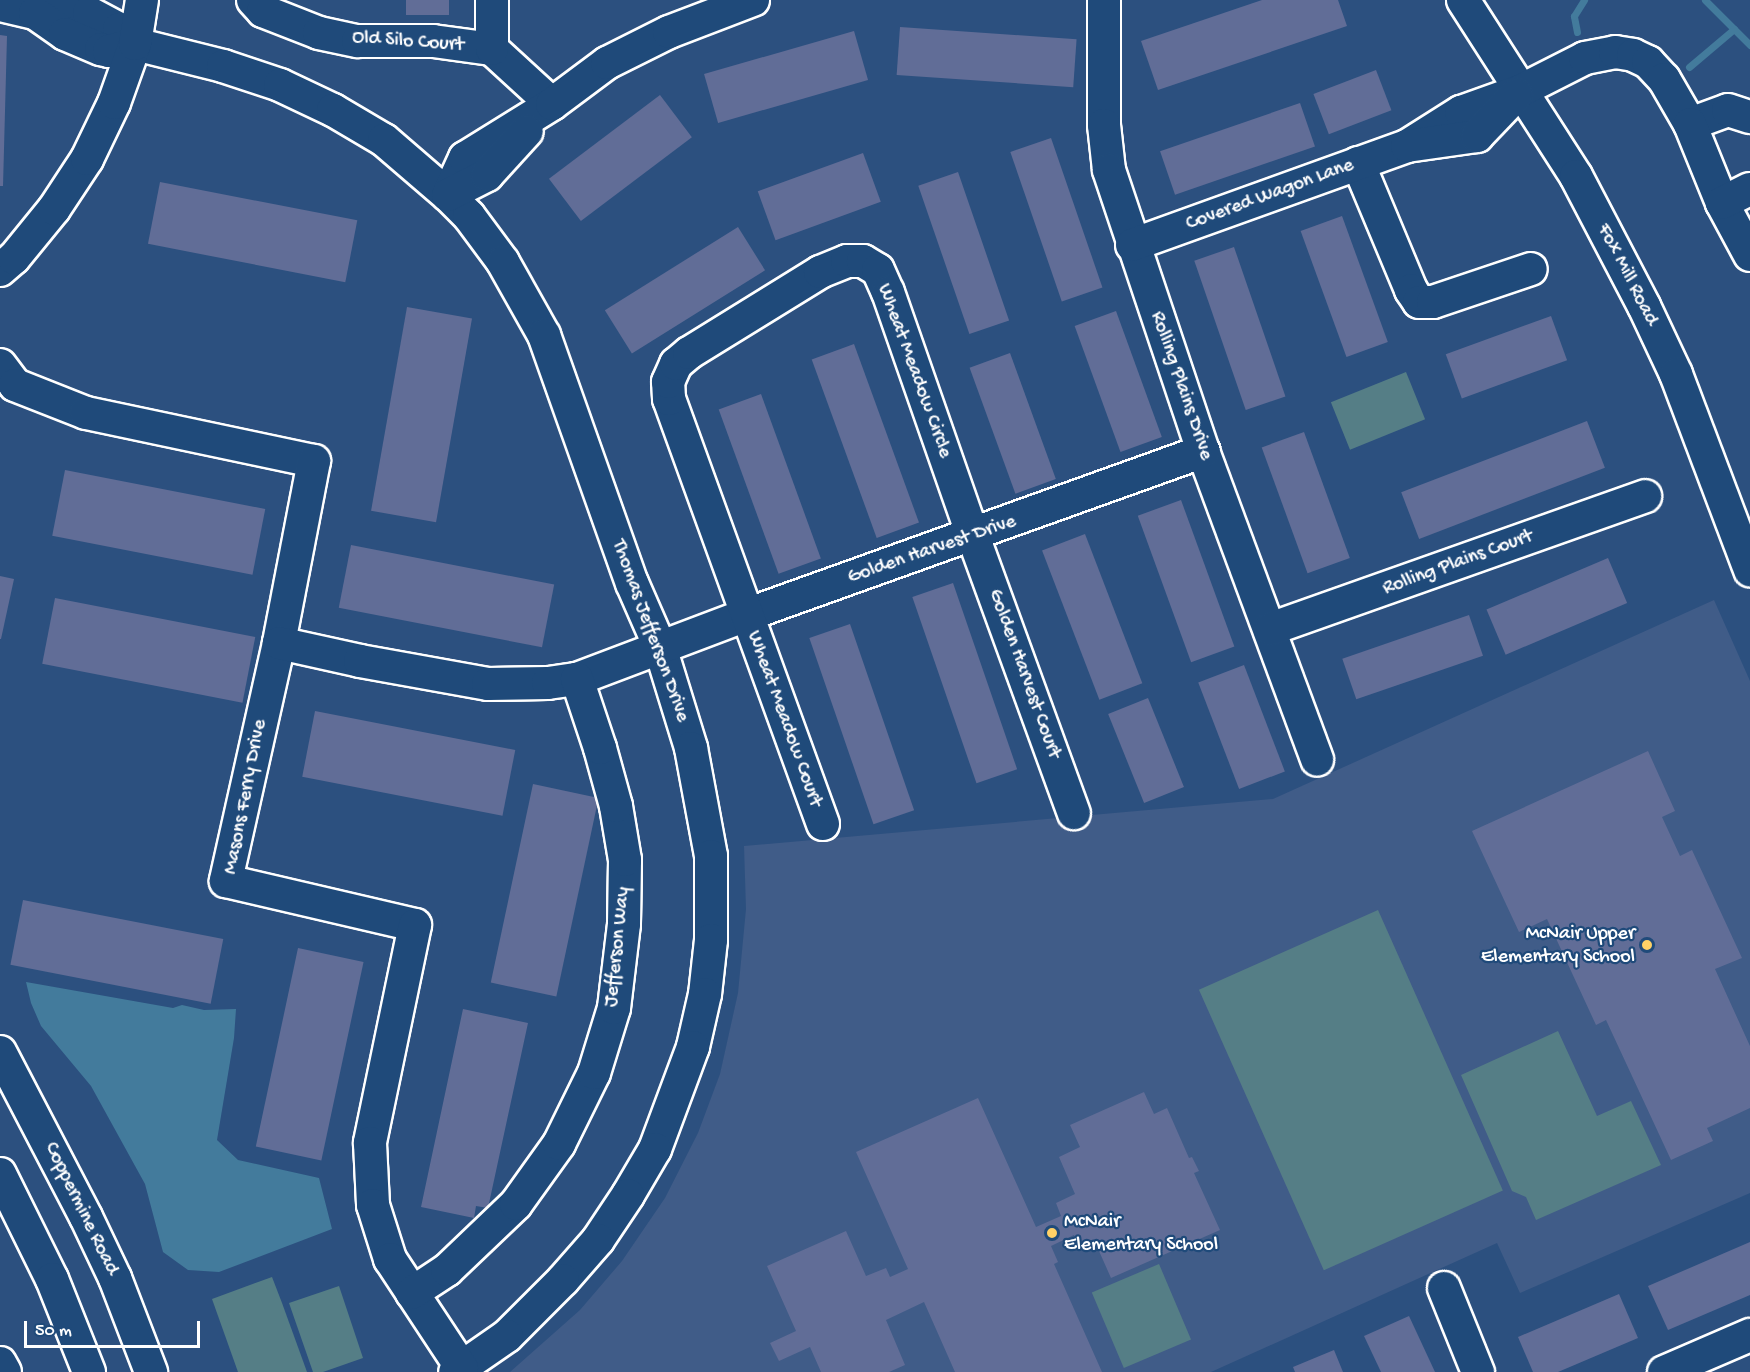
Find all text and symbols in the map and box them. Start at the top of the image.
street label: Old Silo Court [351,26,465,58]
street label: Covered Wagon Lane [1183,154,1357,236]
street label: Fox Mill Road [1591,220,1663,330]
street label: Wheat Meadow Circle [871,281,957,461]
street label: Rolling Plains Drive [1144,308,1218,464]
street label: Golden Harvest Drive [845,510,1019,590]
street label: Rolling Plains Court [1380,525,1536,601]
street label: Thomas Jefferson Drive [606,537,694,725]
street label: Golden Harvest Court [982,586,1066,762]
street label: Wheat Meadow Court [741,628,827,810]
street label: Masons Ferry Drive [219,718,273,876]
street label: Jefferson Way [600,886,636,1008]
place label: McNair Upper Elementary School [1481,922,1635,969]
marker: McNair Upper Elementary School [1640,938,1654,952]
street label: Coppermine Road [38,1139,124,1279]
place label: McNair Elementary School [1064,1210,1218,1257]
marker: McNair Elementary School [1045,1226,1059,1240]
scale bar [27,1309,202,1347]
text: 50 m [35,1321,72,1342]

